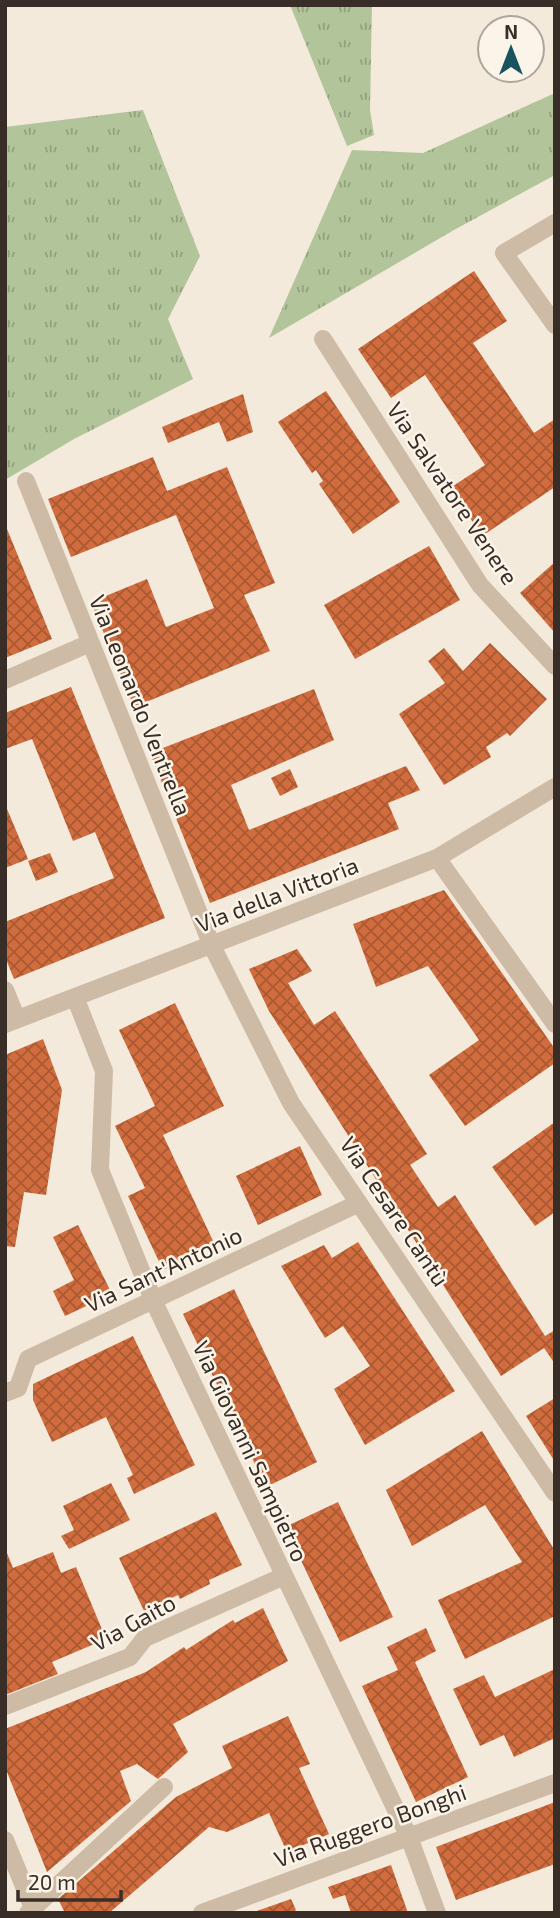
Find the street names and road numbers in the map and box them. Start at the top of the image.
street label: Via Salvatore Venere [382,396,524,590]
street label: Via Leonardo Ventrella [84,591,198,819]
street label: Via della Vittoria [192,850,362,938]
street label: Via Cesare Cantù [335,1131,455,1291]
street label: Via Sant'Antonio [80,1220,246,1318]
street label: Via Giovanni Sampietro [187,1336,315,1566]
street label: Via Gaito [86,1587,180,1657]
street label: Via Ruggero Bonghi [270,1777,470,1873]

